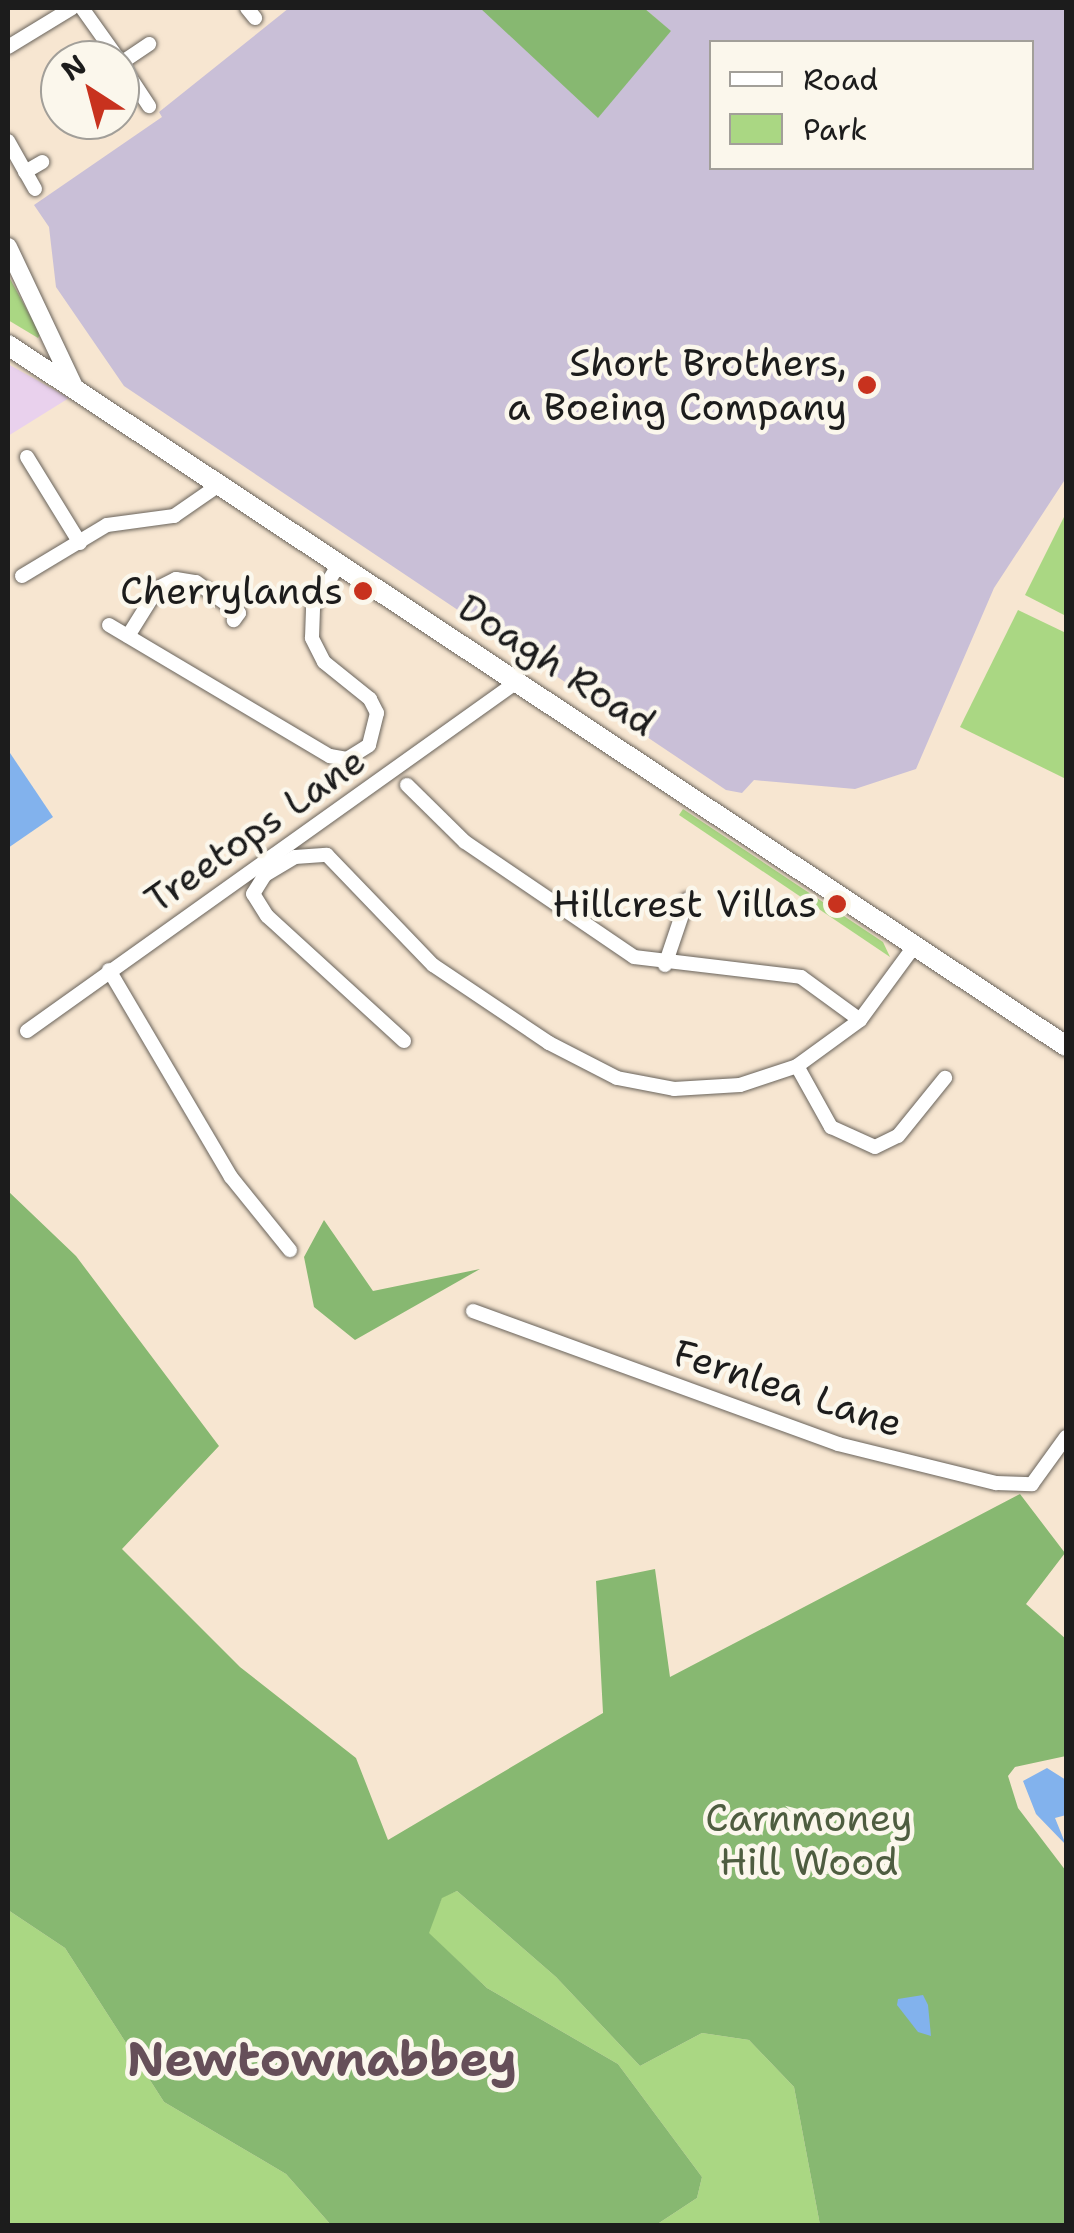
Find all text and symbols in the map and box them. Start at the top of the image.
north arrow [40,40,140,140]
legend [709,40,1034,170]
text: N [53,45,94,89]
text: Road [803,59,878,100]
text: Park [803,109,867,150]
place label: Short Brothers, a Boeing Company [507,340,847,429]
marker: Short Brothers, a Boeing Company [856,374,878,396]
place label: Cherrylands [120,568,343,614]
marker: Cherrylands [352,580,374,602]
street label: Doagh Road [450,584,664,746]
street label: Treetops Lane [136,737,374,923]
place label: Hillcrest Villas [553,881,817,927]
marker: Hillcrest Villas [826,893,848,915]
street label: Fernlea Lane [668,1330,908,1446]
park label: Carnmoney Hill Wood [705,1795,913,1885]
district label: Newtownabbey [127,2031,517,2089]

